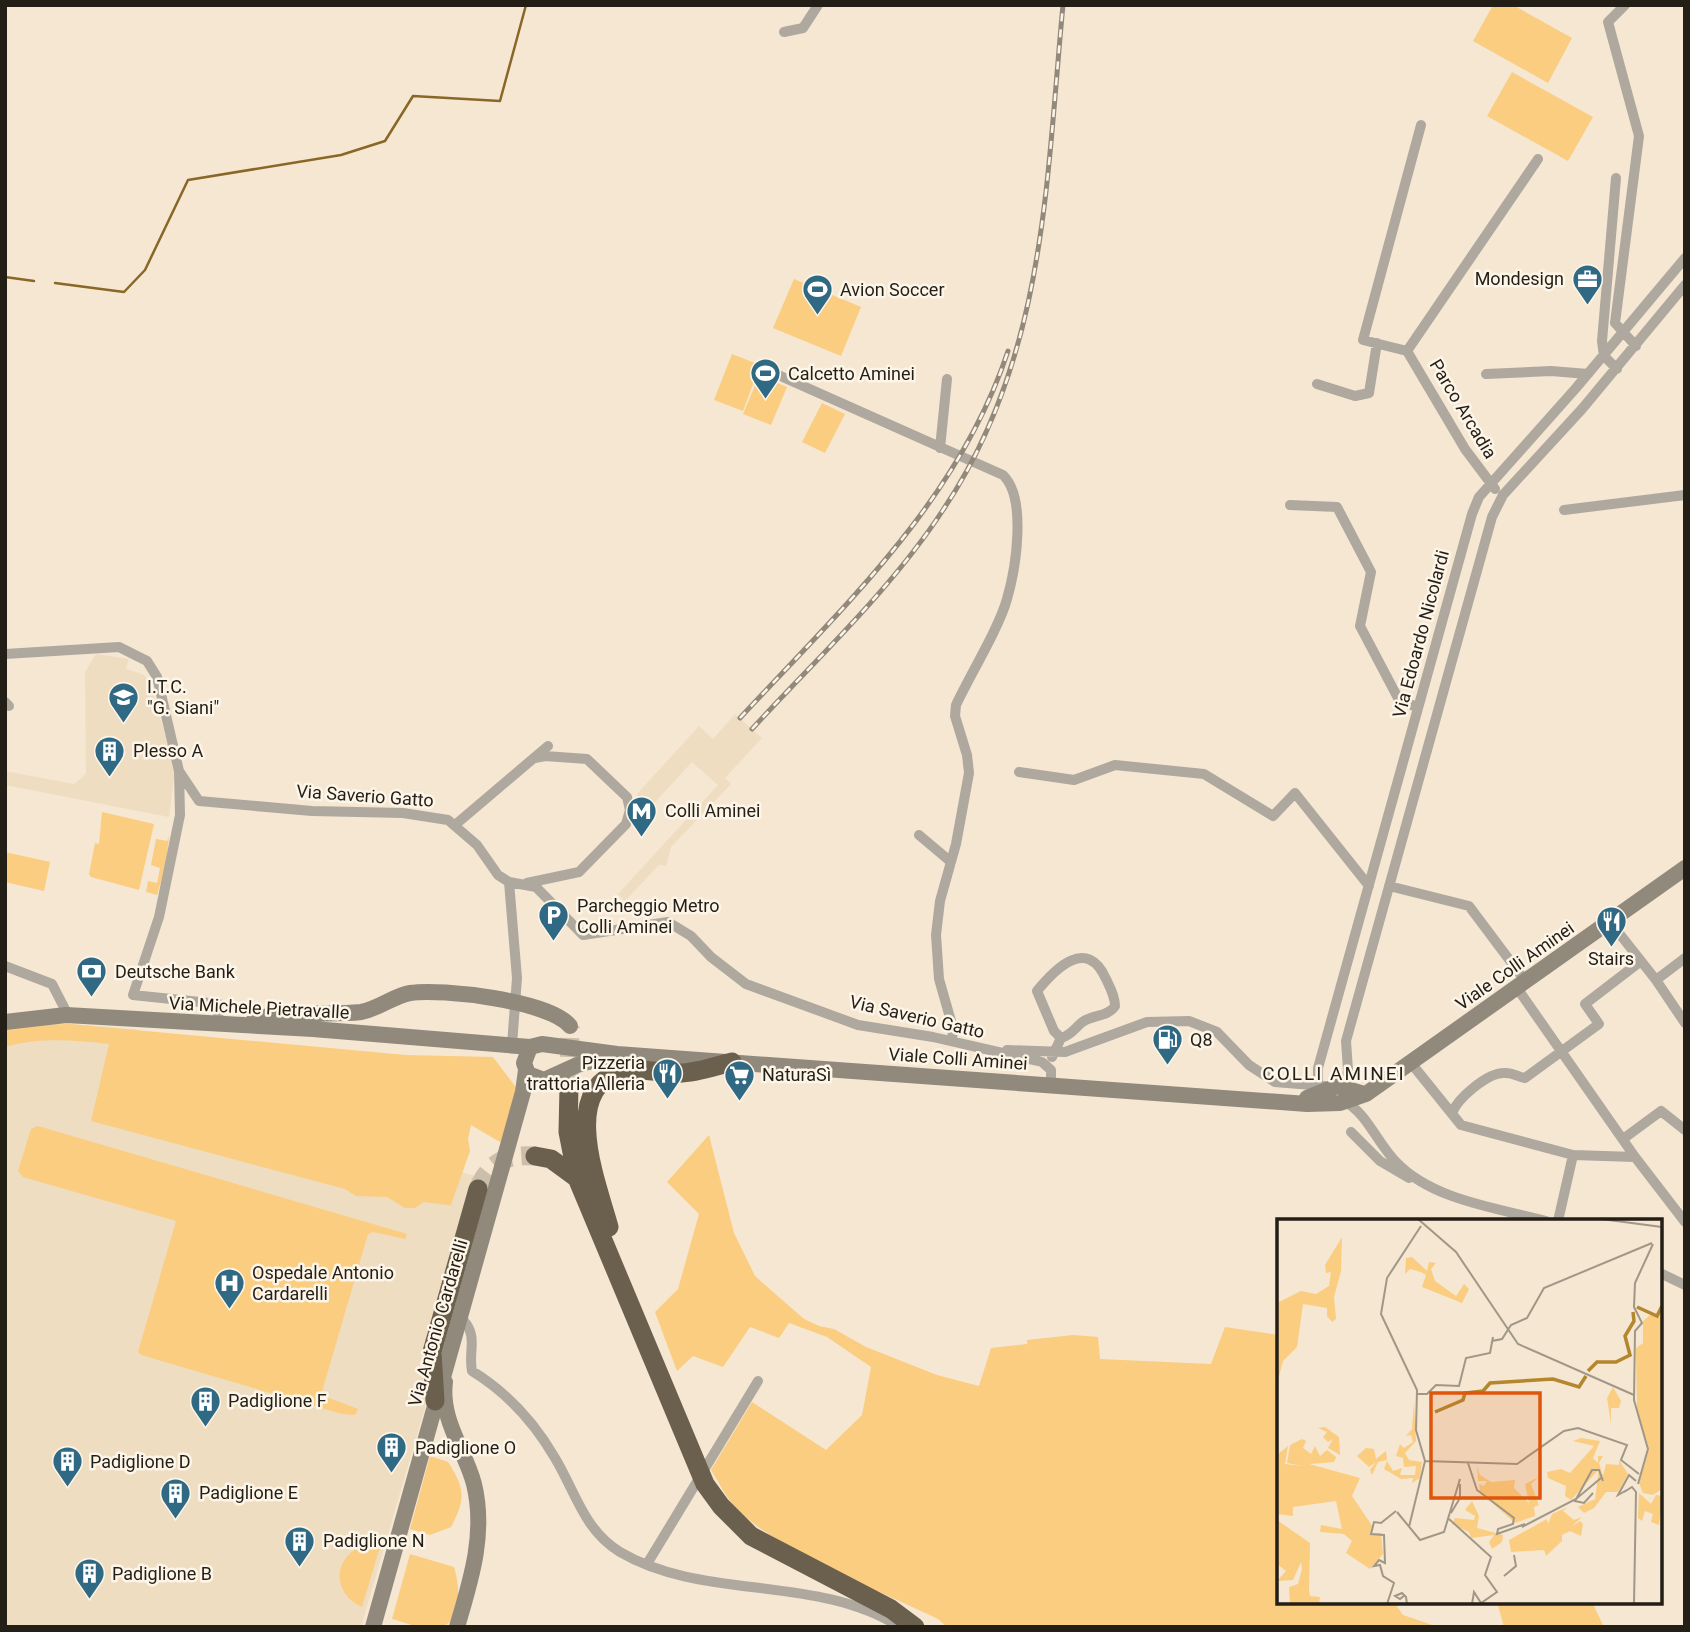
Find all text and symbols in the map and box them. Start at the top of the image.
office icon: Mondesign [1570,262,1604,306]
place label: Mondesign [1475,268,1564,289]
sports icon: Avion Soccer [800,273,834,317]
place label: Avion Soccer [840,279,945,300]
street label: Parco Arcadia [1425,355,1501,462]
sports icon: Calcetto Aminei [748,357,782,401]
place label: Calcetto Aminei [788,363,915,384]
street label: Via Edoardo Nicolardi [1388,548,1453,720]
place label: I.T.C. "G. Siani" [147,676,219,718]
school or university icon: I.T.C. "G. Siani" [107,680,141,724]
building icon: Plesso A [93,734,127,778]
place label: Plesso A [133,740,204,761]
street label: Via Saverio Gatto [296,780,434,811]
metro station icon: Colli Aminei [625,794,659,838]
place label: Colli Aminei [665,800,760,821]
place label: Parcheggio Metro Colli Aminei [577,895,720,937]
parking icon: Parcheggio Metro Colli Aminei [537,899,571,943]
restaurant icon: Stairs [1594,904,1628,948]
street label: Viale Colli Aminei [1452,917,1578,1014]
place label: Stairs [1588,948,1634,969]
bank icon: Deutsche Bank [75,955,109,999]
place label: Deutsche Bank [115,961,236,982]
street label: Via Saverio Gatto [848,991,987,1042]
street label: Via Michele Pietravalle [168,992,350,1023]
fuel station icon: Q8 [1150,1023,1184,1067]
place label: Q8 [1190,1029,1213,1050]
street label: Viale Colli Aminei [888,1043,1028,1074]
place label: Pizzeria trattoria Alleria [527,1052,645,1094]
restaurant icon: Pizzeria trattoria Alleria [651,1056,685,1100]
supermarket icon: NaturaSì [722,1058,756,1102]
district label: COLLI AMINEI [1262,1062,1406,1085]
place label: NaturaSì [762,1064,831,1085]
inset map [1277,1219,1662,1604]
street label: Via Antonio Cardarelli [404,1237,471,1409]
place label: Ospedale Antonio Cardarelli [252,1262,394,1304]
hospital icon: Ospedale Antonio Cardarelli [212,1266,246,1310]
building icon: Padiglione F [188,1384,222,1428]
place label: Padiglione F [228,1390,327,1411]
building icon: Padiglione O [375,1431,409,1475]
place label: Padiglione O [415,1437,516,1458]
building icon: Padiglione D [50,1445,84,1489]
place label: Padiglione D [90,1451,190,1472]
building icon: Padiglione E [159,1476,193,1520]
place label: Padiglione E [199,1482,298,1503]
building icon: Padiglione N [283,1524,317,1568]
place label: Padiglione N [323,1530,425,1551]
building icon: Padiglione B [72,1557,106,1601]
place label: Padiglione B [112,1563,212,1584]

